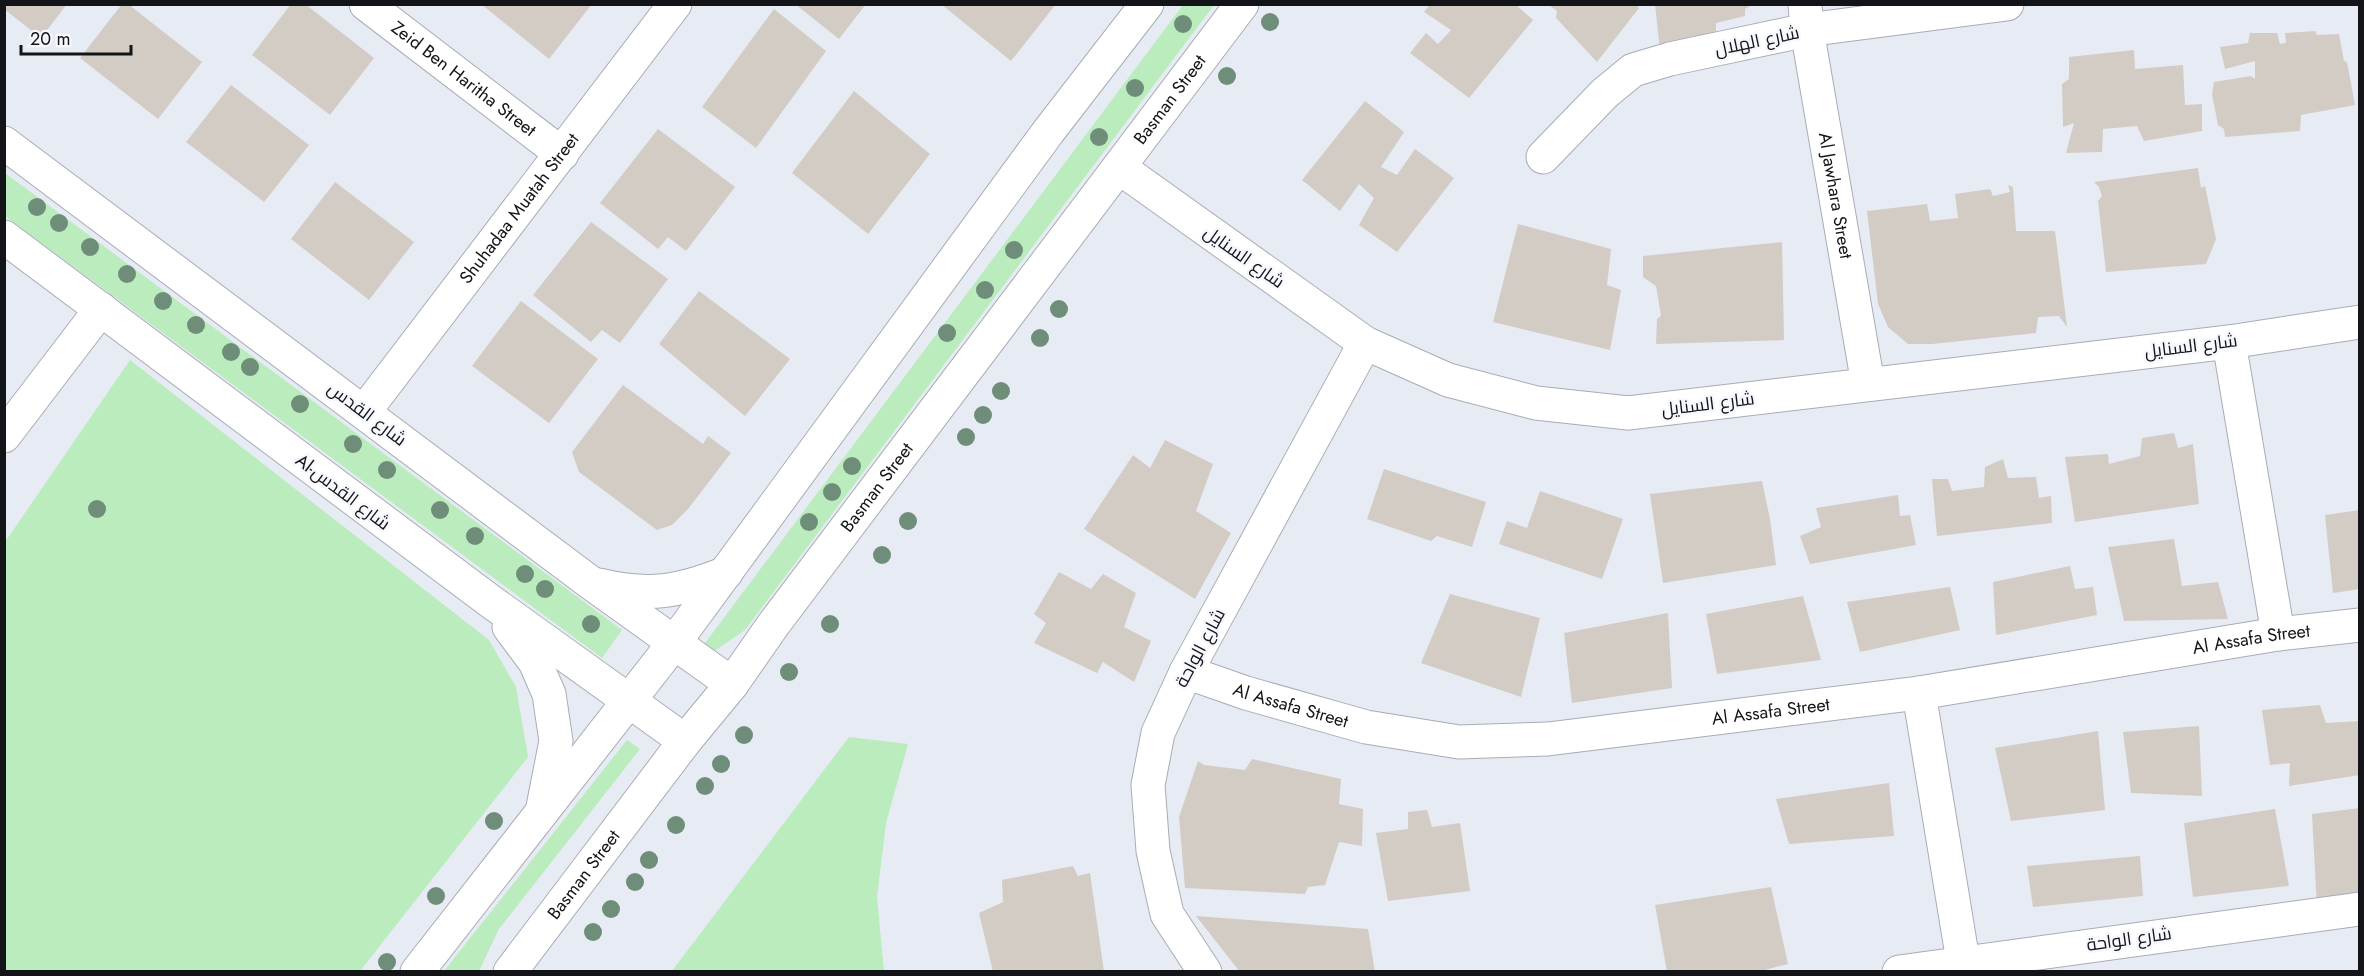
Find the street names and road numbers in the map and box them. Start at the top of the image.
street label: Zeid Ben Haritha Street [386,15,542,143]
street label: شارع الهلال [1712,19,1802,63]
street label: Basman Street [1127,49,1213,150]
street label: Shuhadaa Muatah Street [453,127,586,289]
street label: Al Jawhara Street [1812,130,1859,261]
street label: شارع السنايل [1198,220,1290,294]
street label: شارع السنايل [2143,327,2239,365]
street label: شارع القدس [322,376,412,452]
street label: شارع السنايل [1660,385,1756,423]
street label: Basman Street [834,436,920,538]
street label: Al-شارع القدس [290,448,396,536]
street label: شارع الواحة [1168,604,1232,692]
street label: Al Assafa Street [2190,617,2312,661]
street label: Al Assafa Street [1229,676,1352,735]
street label: Al Assafa Street [1710,691,1832,732]
street label: Basman Street [541,824,627,925]
street label: شارع الواحة [2085,920,2173,958]

